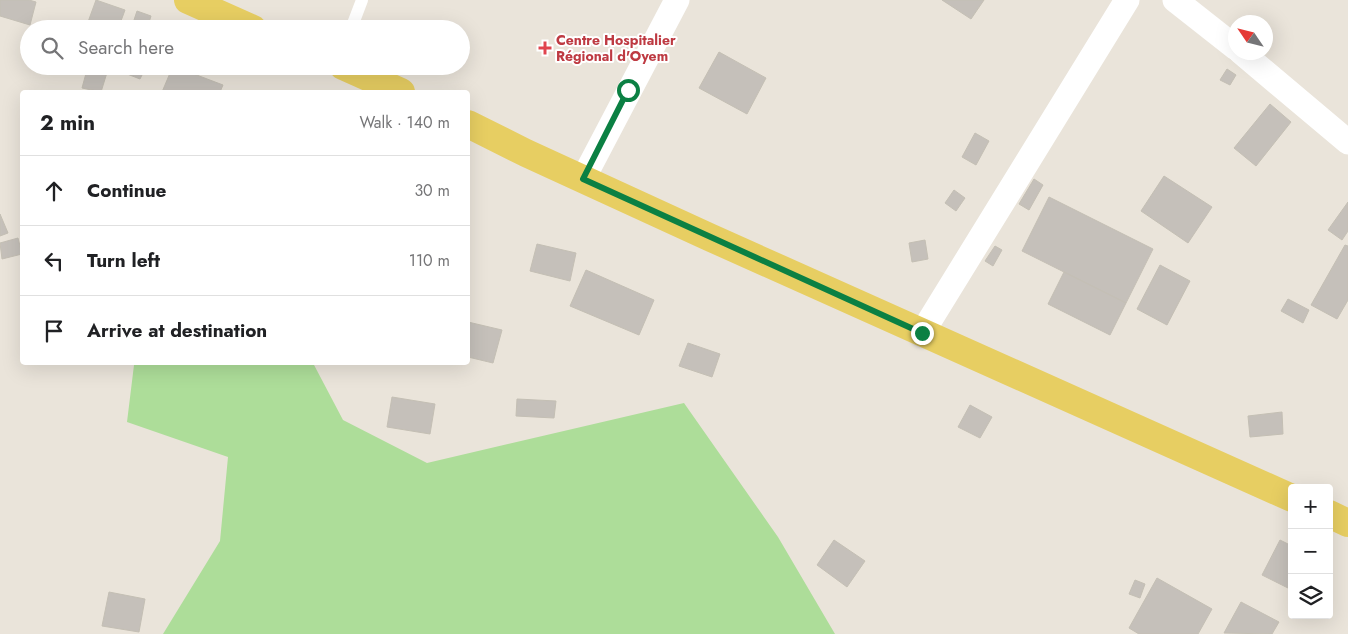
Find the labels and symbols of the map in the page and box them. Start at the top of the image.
north arrow [1228,15,1273,60]
place label: Centre Hospitalier Régional d'Oyem [556,30,676,66]
marker: Centre Hospitalier Régional d'Oyem [538,41,552,55]
route start [617,79,640,102]
route end [911,322,934,345]

